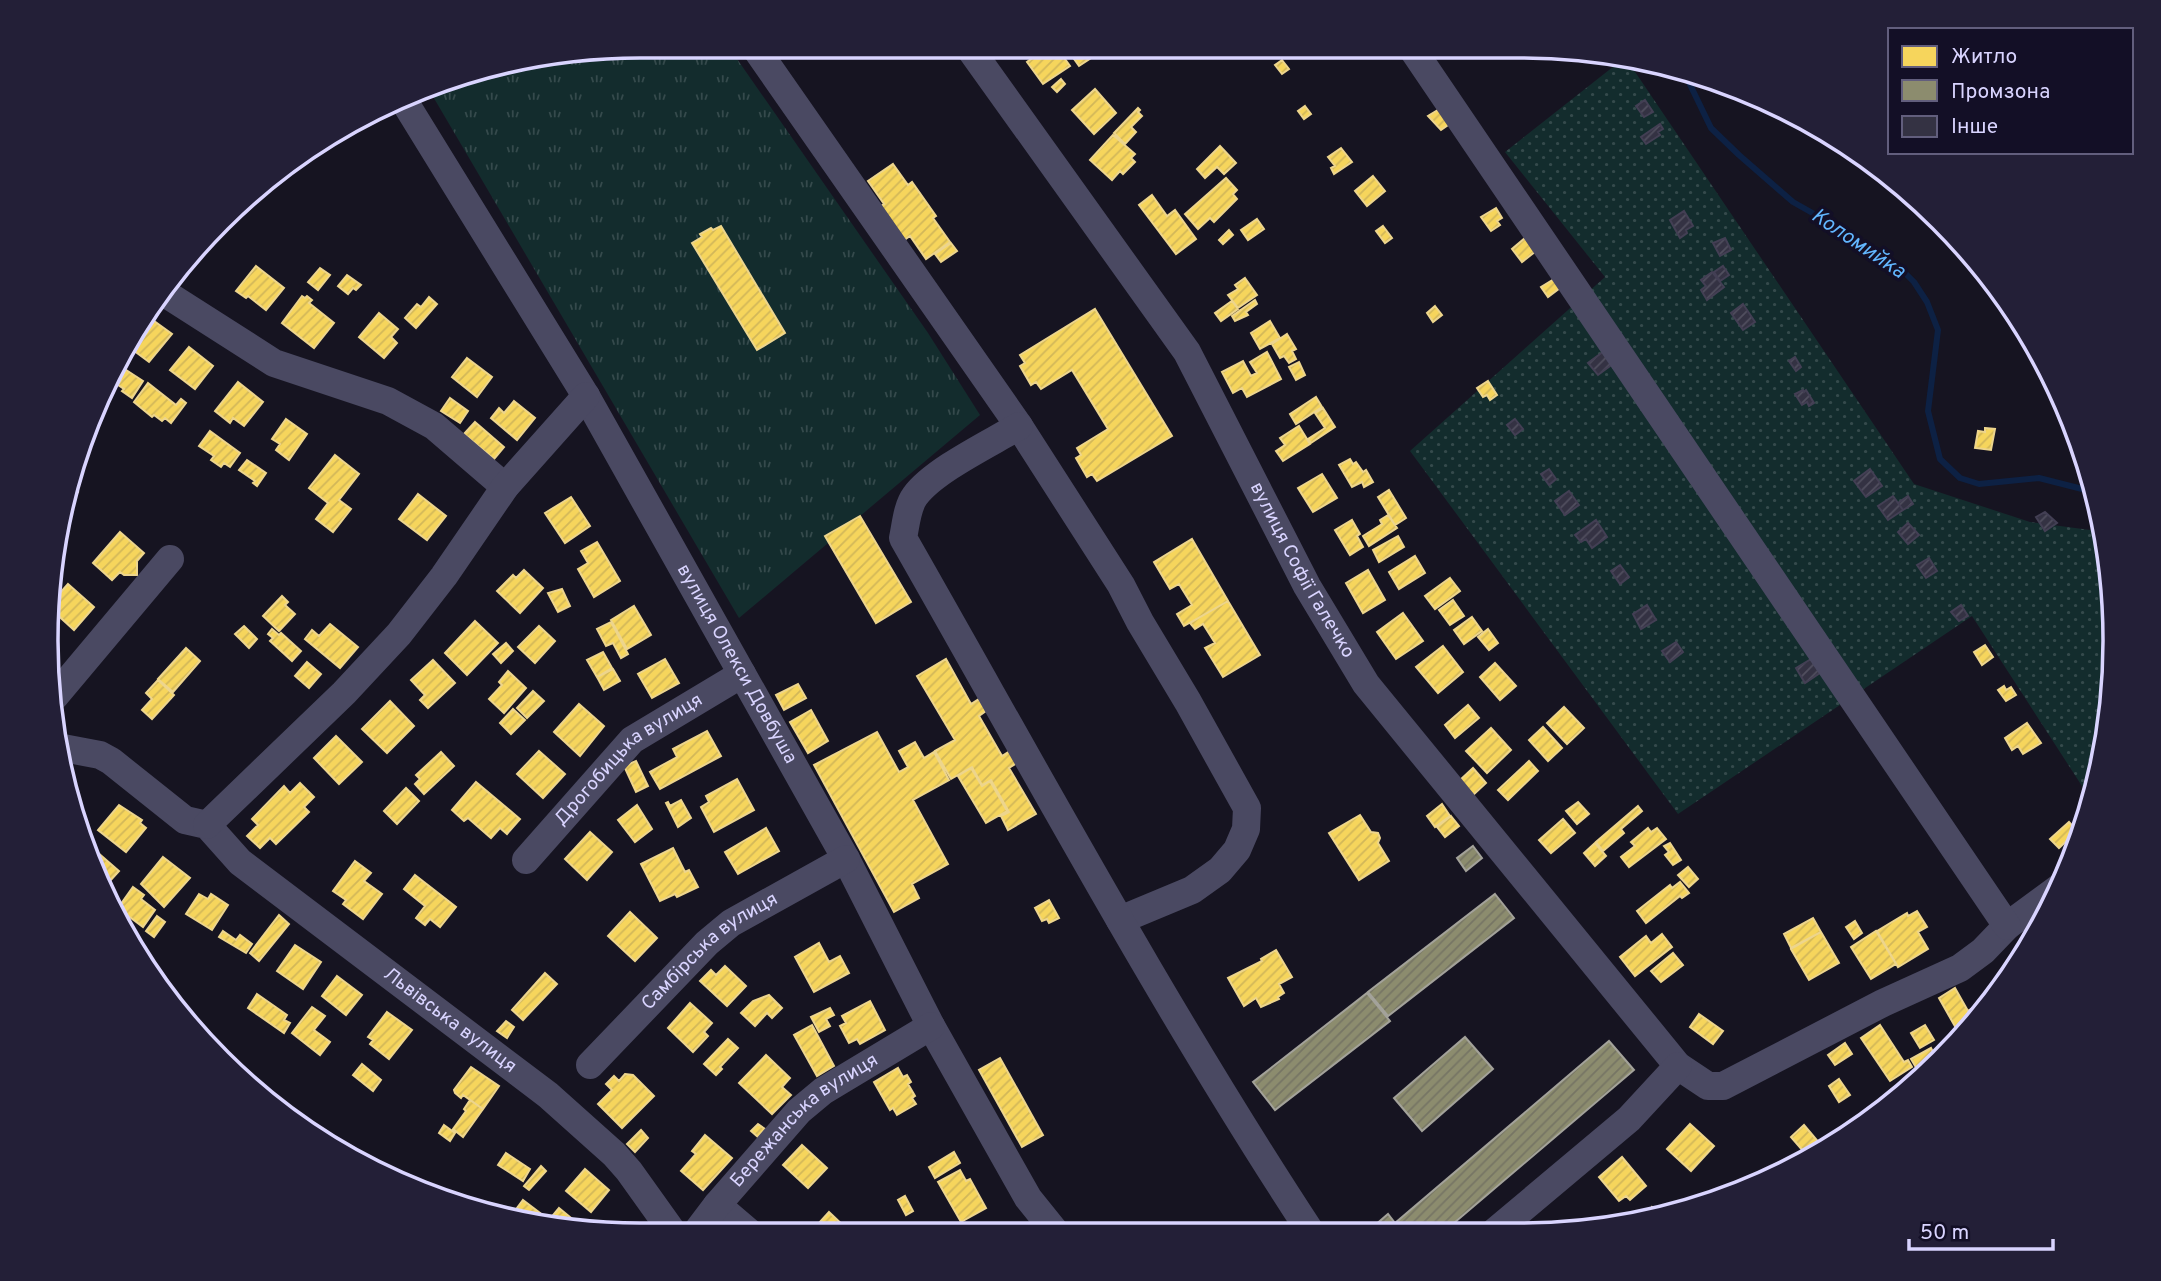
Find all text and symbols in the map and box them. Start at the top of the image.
legend [1888,28,2133,154]
text: Житло [1951,44,2017,71]
text: Промзона [1951,79,2050,106]
text: Інше [1951,114,1998,141]
water label: Коломийка [1806,203,1910,285]
street label: вулиця Софії Галечко [1244,478,1360,663]
street label: вулиця Олекси Довбуша [671,560,802,768]
street label: Дрогобицька вулиця [550,688,707,831]
street label: Самбірська вулиця [637,887,782,1016]
street label: Львівська вулиця [378,963,521,1079]
street label: Бережанська вулиця [725,1048,883,1193]
scale bar [1909,1208,2052,1252]
text: 50 m [1920,1220,1969,1247]

